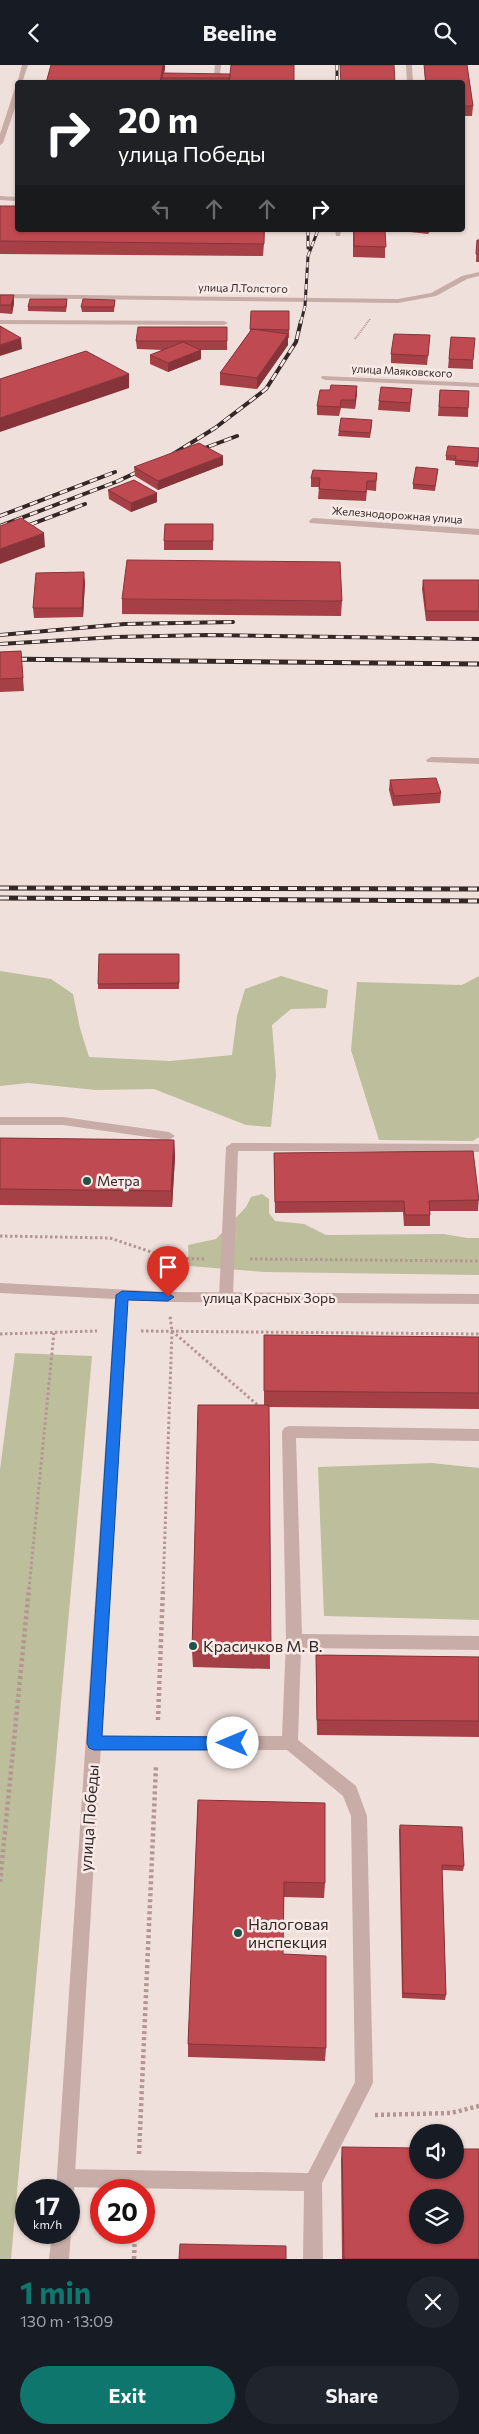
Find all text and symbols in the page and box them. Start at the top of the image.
icon: back [20,19,48,47]
text: Beeline [202,19,277,46]
icon: search [431,19,459,47]
text: 20 m [118,97,198,140]
icon: right [35,100,100,165]
text: улица Победы [118,140,266,167]
icon: left [147,195,175,223]
icon: ahead [200,195,228,223]
icon: ahead [253,195,281,223]
icon: right [306,195,334,223]
street label: улица Л.Толстого [198,280,288,295]
street label: улица Маяковского [351,361,453,380]
street label: Железнодорожная улица [331,503,463,526]
place label: Метра [97,1172,140,1189]
marker: Метра [81,1175,93,1187]
pin [147,1246,189,1297]
icon: arrive [154,1253,182,1281]
street label: улица Красных Зорь [203,1289,335,1306]
place label: Красичков М. В. [203,1636,323,1655]
marker: Красичков М. В. [187,1640,199,1652]
position arrow [206,1716,258,1768]
street label: улица Победы [75,1764,102,1872]
place label: Налоговая инспекция [248,1914,329,1951]
marker: Налоговая инспекция [232,1927,244,1939]
map controls [409,2124,464,2244]
button: sound [409,2124,464,2179]
speed limit sign: 20 [90,2179,155,2244]
button: layers [409,2189,464,2244]
text: 17 [35,2190,60,2220]
text: km/h [33,2217,62,2231]
text: 1 min [20,2273,91,2310]
button: close [407,2276,459,2328]
text: 130 m · 13:09 [20,2311,113,2330]
button: Exit [20,2366,235,2424]
button: Share [245,2366,459,2424]

